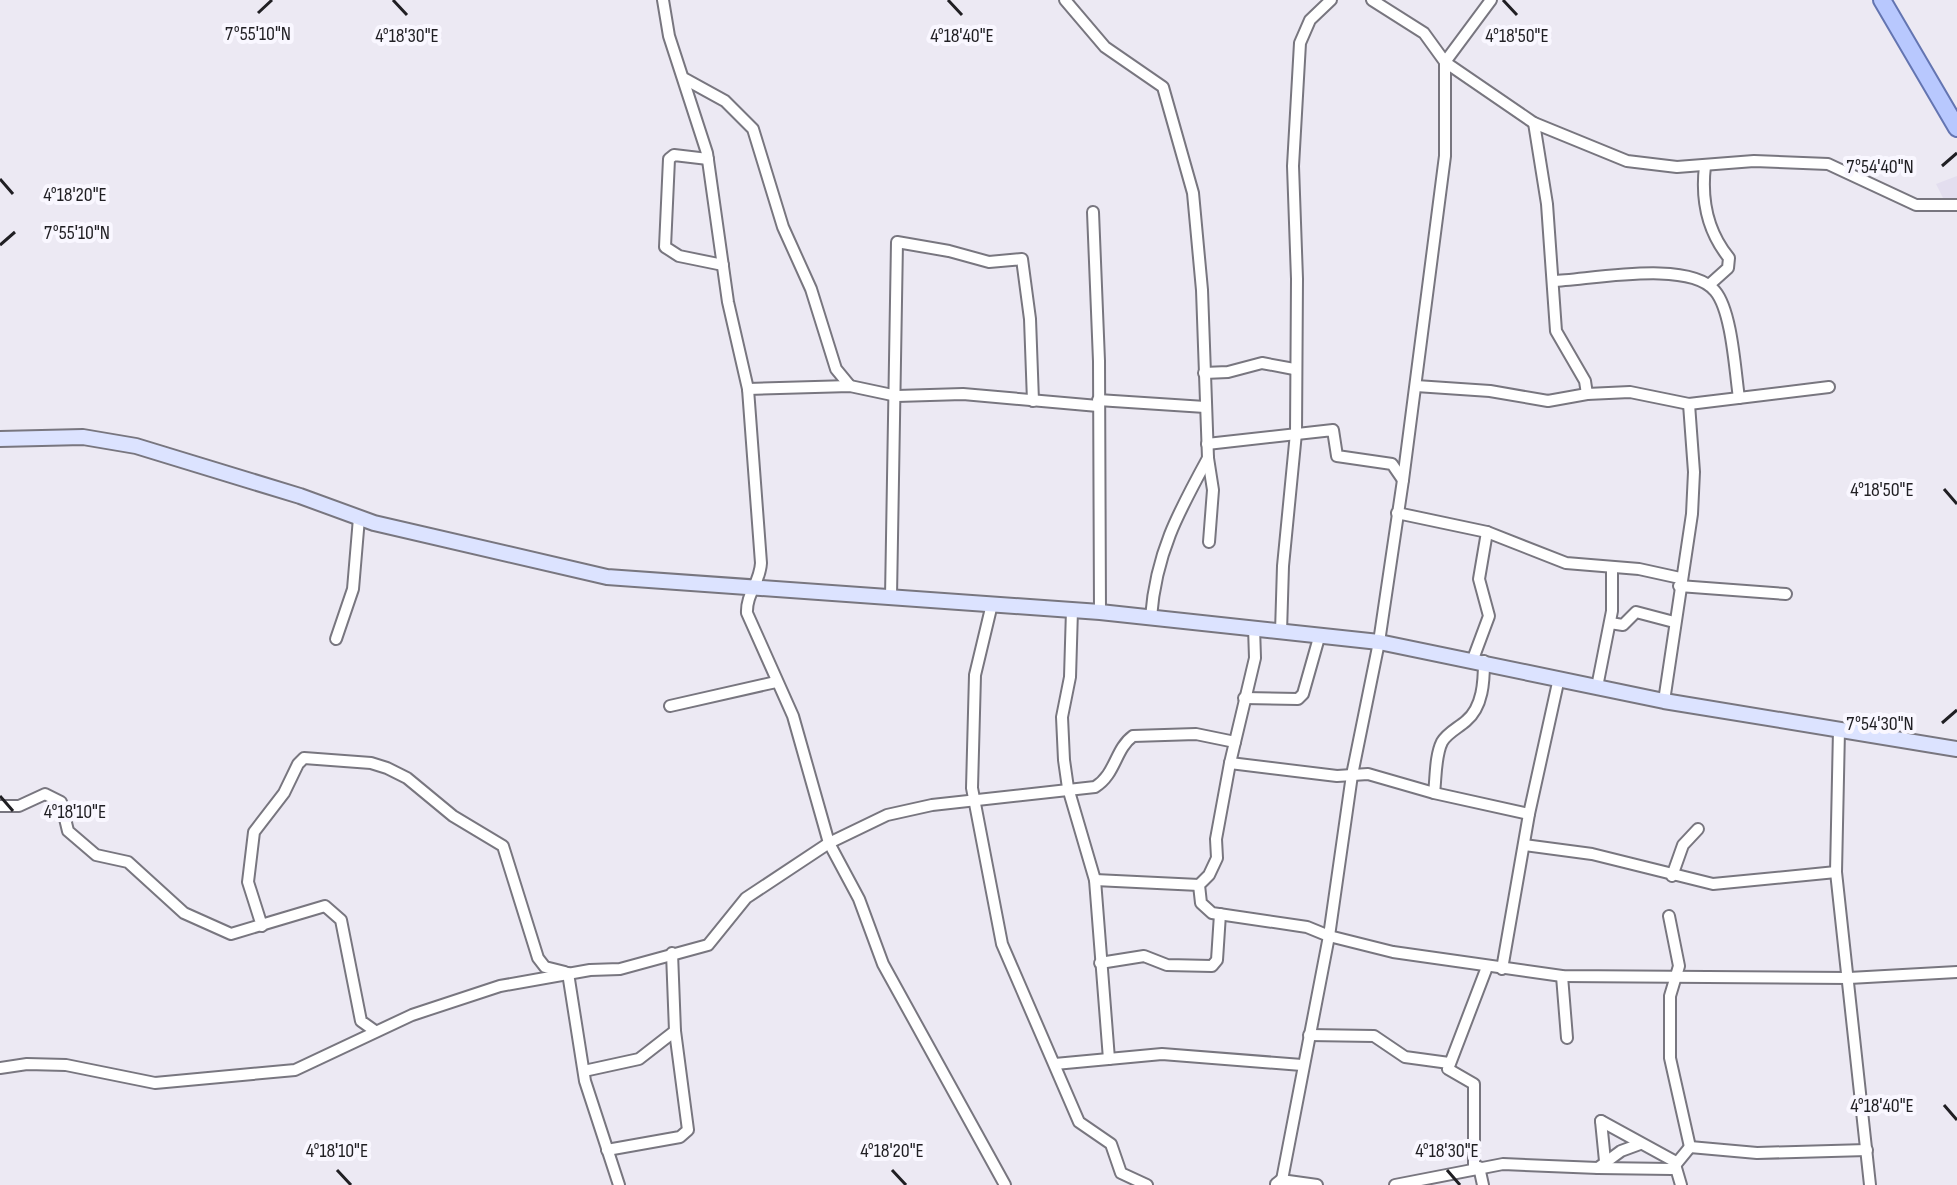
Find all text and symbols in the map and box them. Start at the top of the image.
text: 7°55'10"N [225,22,291,46]
text: 4°18'30"E [375,24,439,48]
text: 4°18'40"E [930,24,994,48]
text: 4°18'50"E [1485,24,1549,48]
text: 7°54'40"N [1846,155,1914,179]
text: 4°18'20"E [43,183,107,207]
text: 7°55'10"N [44,221,110,245]
text: 4°18'50"E [1850,478,1914,502]
text: 7°54'30"N [1846,712,1914,736]
text: 4°18'10"E [44,800,106,824]
text: 4°18'40"E [1850,1094,1914,1118]
text: 4°18'10"E [306,1139,368,1163]
text: 4°18'20"E [860,1139,924,1163]
text: 4°18'30"E [1415,1139,1479,1163]

